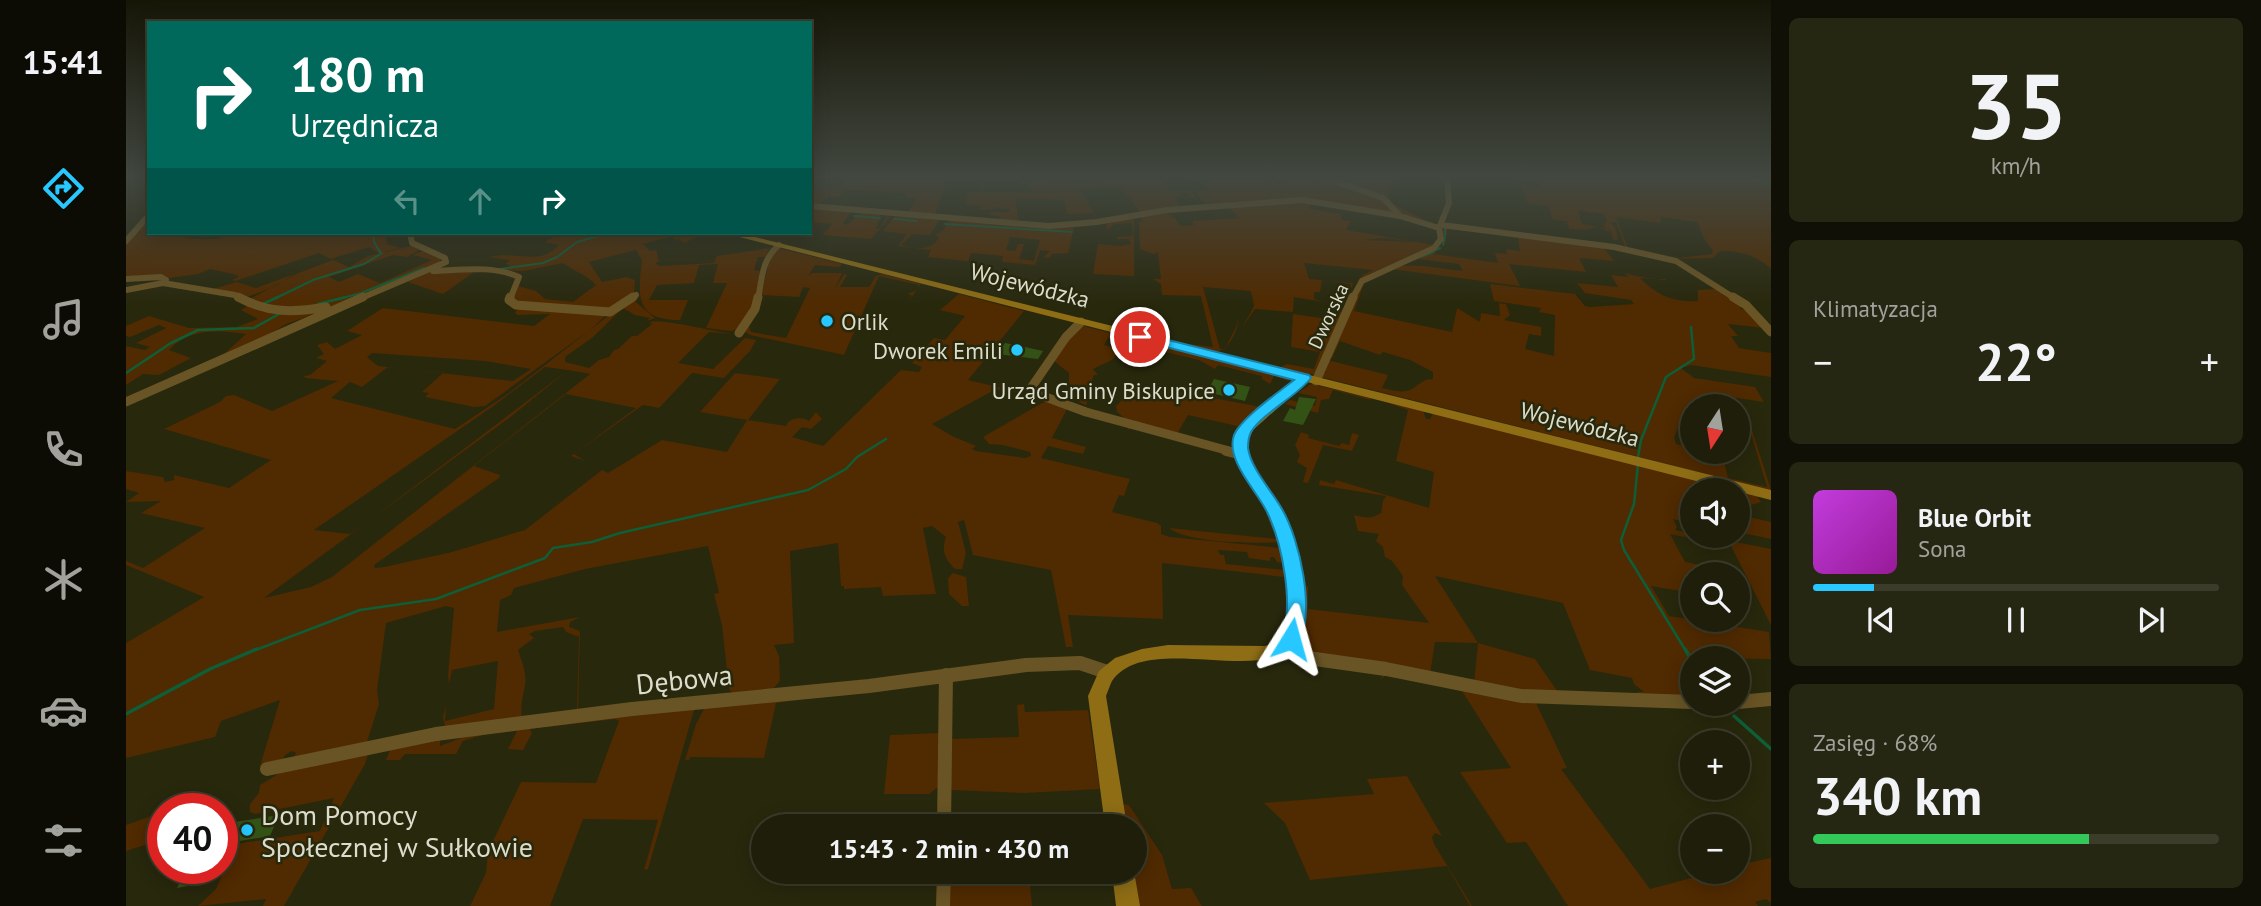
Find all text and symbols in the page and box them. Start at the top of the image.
text: 15:41 [22,41,104,83]
text: 180 m [290,42,425,106]
text: 35 [1964,46,2068,164]
icon: right [175,49,266,140]
text: Urzędnicza [290,104,439,146]
text: km/h [1991,151,2041,180]
icon: directions [39,164,88,213]
icon: left [388,182,426,220]
icon: ahead [461,182,499,220]
icon: right [534,182,572,220]
street label: Wojewódzka [967,256,1093,314]
street label: Dworska [1302,279,1354,353]
text: Klimatyzacja [1813,294,1938,323]
icon: music [39,295,88,344]
place label: Orlik [841,307,888,336]
pin [1110,307,1170,367]
marker: Orlik [819,313,835,329]
icon: arrive [1121,318,1159,356]
text: 22° [1975,328,2057,395]
place label: Dworek Emili [873,336,1003,365]
text: − [1813,337,1832,386]
text: + [2200,337,2219,386]
marker: Dworek Emili [1009,342,1025,358]
place label: Urząd Gminy Biskupice [992,376,1215,405]
marker: Urząd Gminy Biskupice [1221,382,1237,398]
north arrow [1680,394,1750,464]
map controls [1680,394,1750,884]
street label: Wojewódzka [1517,395,1643,453]
icon: phone [39,425,88,474]
button: sound [1680,478,1750,548]
text: Blue Orbit [1918,501,2031,534]
text: Sona [1918,534,1967,563]
icon: climate [39,555,88,604]
button: search [1680,562,1750,632]
icon: previous [1862,601,1900,639]
icon: pause [1997,601,2035,639]
icon: next [2132,601,2170,639]
position arrow [1254,602,1328,676]
button: layers [1680,646,1750,716]
street label: Dębowa [634,656,734,702]
icon: car [39,686,88,735]
text: Zasięg · 68% [1813,728,1937,757]
button: + [1680,730,1750,800]
text: 340 km [1813,762,1982,829]
speed limit sign: 40 [147,793,238,884]
place label: Dom Pomocy Społecznej w Sułkowie [261,796,533,865]
button: − [1680,814,1750,884]
icon: filters [39,816,88,865]
marker: Dom Pomocy Społecznej w Sułkowie [239,822,255,838]
text: 15:43 · 2 min · 430 m [829,832,1069,865]

